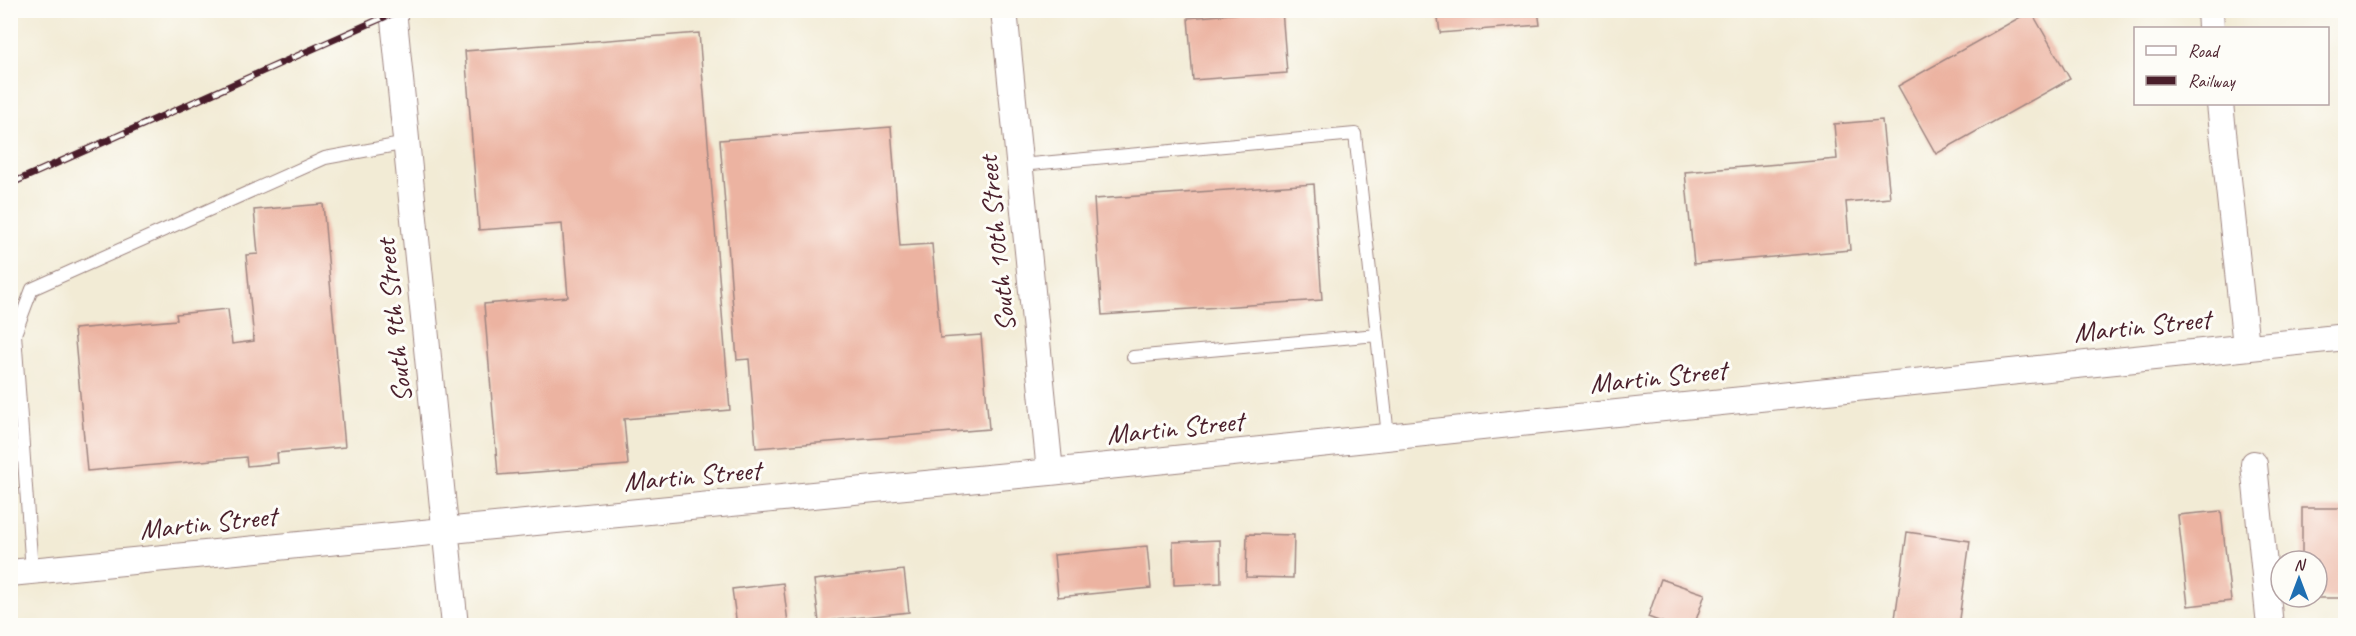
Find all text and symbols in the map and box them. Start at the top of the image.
legend [2134,27,2329,105]
text: Road [2188,40,2221,62]
text: Railway [2188,70,2236,92]
street label: South 10th Street [970,152,1023,334]
street label: South 9th Street [367,235,419,404]
street label: Martin Street [2072,301,2216,350]
street label: Martin Street [1588,352,1732,401]
street label: Martin Street [1105,403,1249,452]
street label: Martin Street [622,452,766,499]
street label: Martin Street [138,498,282,547]
north arrow [2269,549,2329,609]
text: N [2294,555,2307,575]

